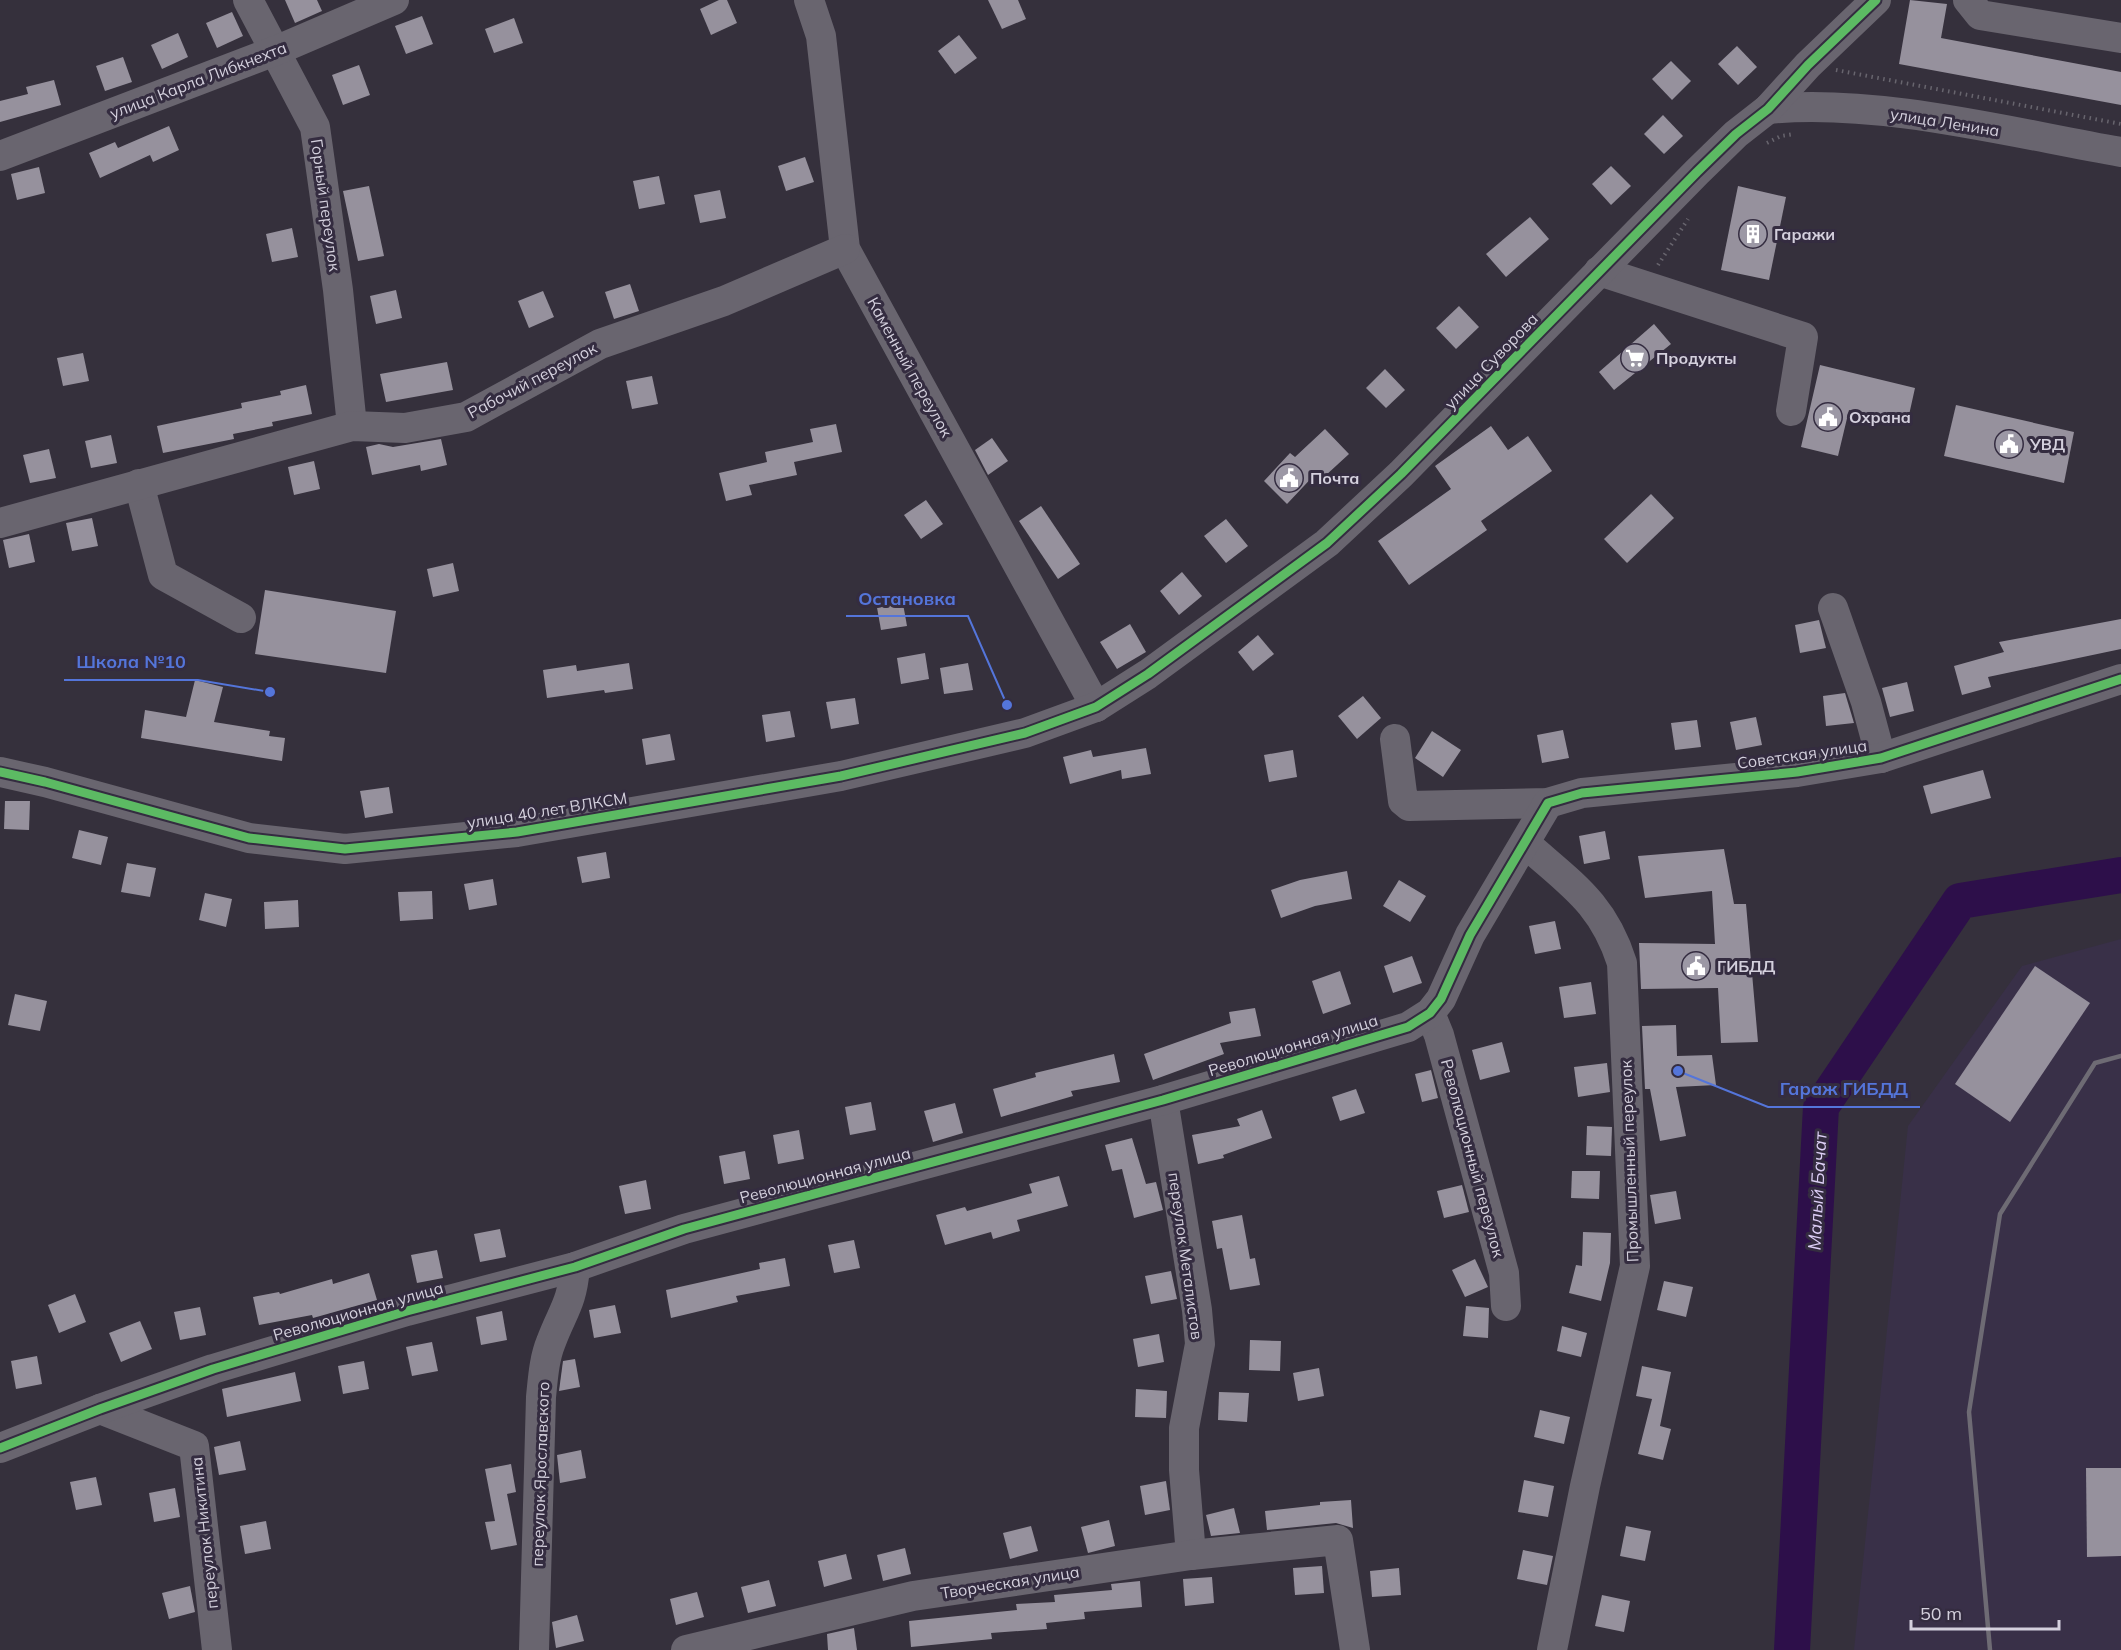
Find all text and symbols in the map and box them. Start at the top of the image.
street label: улица Карла Либкнехта [107,37,289,123]
street label: улица Ленина [1889,103,2001,141]
street label: Горный переулок [307,137,345,273]
building icon: Гаражи [1737,218,1769,250]
place label: Гаражи [1774,224,1835,244]
street label: Каменный переулок [863,293,957,441]
street label: улица Суворова [1440,309,1542,413]
street label: Рабочий переулок [464,337,600,422]
supermarket icon: Продукты [1619,342,1651,374]
place label: Продукты [1656,348,1737,368]
public building icon: Охрана [1812,401,1844,433]
place label: Охрана [1849,407,1911,427]
public building icon: УВД [1993,428,2025,460]
place label: УВД [2029,434,2065,454]
public building icon: Почта [1273,462,1305,494]
place label: Почта [1310,468,1359,488]
callout: Остановка [846,580,968,616]
text: Остановка [858,587,956,610]
callout: Школа №10 [64,644,198,680]
text: Школа №10 [76,650,186,673]
street label: Советская улица [1736,735,1868,773]
street label: улица 40 лет ВЛКСМ [465,787,629,833]
public building icon: ГИБДД [1680,950,1712,982]
place label: ГИБДД [1717,956,1775,976]
street label: Революционная улица [1206,1010,1380,1080]
street label: Революционный переулок [1437,1057,1509,1260]
street label: Промышленный переулок [1615,1059,1643,1262]
callout: Гараж ГИБДД [1768,1071,1920,1107]
text: Гараж ГИБДД [1780,1077,1908,1100]
water label: Малый Бачат [1802,1131,1832,1251]
street label: Революционная улица [737,1143,913,1207]
street label: переулок Металистов [1164,1171,1208,1341]
street label: Революционная улица [271,1277,445,1345]
street label: переулок Ярославского [527,1381,553,1567]
street label: переулок Никитина [186,1456,222,1610]
street label: Творческая улица [939,1561,1081,1603]
scale bar [1911,1593,2060,1631]
text: 50 m [1920,1602,1962,1625]

